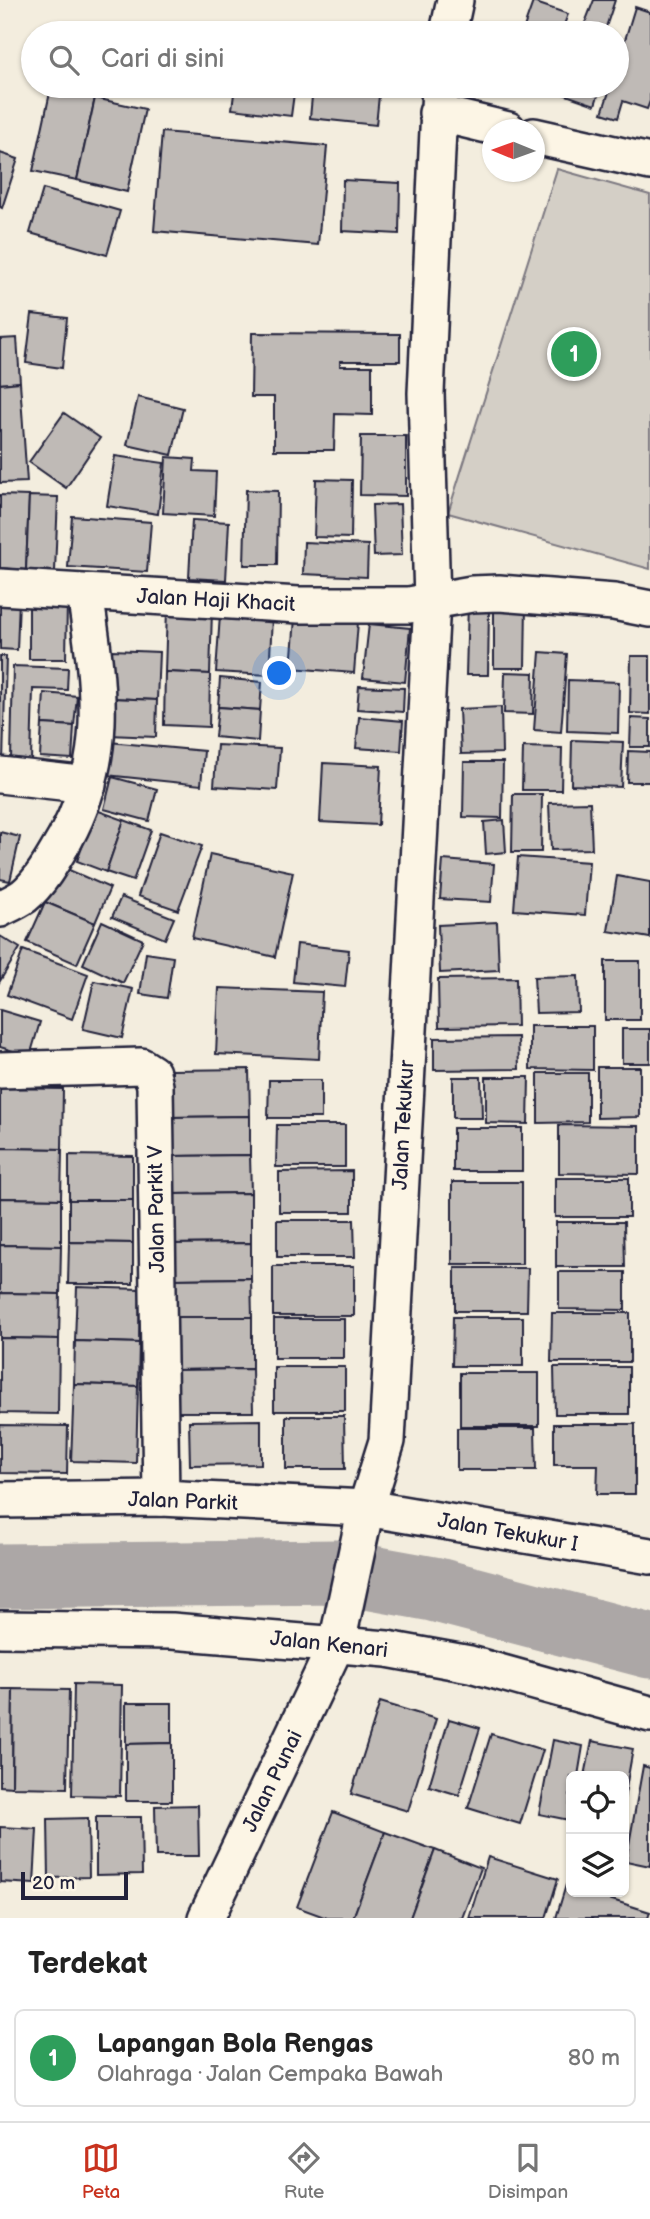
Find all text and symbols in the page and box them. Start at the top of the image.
search box [21,21,629,98]
icon: search [45,41,83,79]
text: Cari di sini [101,44,224,75]
north arrow [482,119,545,182]
pin: 1 [551,328,597,380]
street label: Jalan Haji Khacit [136,584,296,617]
your location [262,656,296,690]
street label: Jalan Tekukur [388,1059,419,1191]
street label: Jalan Parkit V [143,1145,170,1273]
street label: Jalan Parkit [128,1487,239,1516]
street label: Jalan Tekukur I [436,1508,580,1557]
street label: Jalan Kenari [269,1626,389,1663]
street label: Jalan Punai [237,1726,308,1836]
map controls [566,1771,629,1897]
button: locate [566,1771,629,1834]
button: layers [566,1834,629,1897]
scale bar [21,1869,128,1901]
text: 20 m [32,1872,75,1895]
text: Terdekat [28,1946,147,1982]
text: Lapangan Bola Rengas [97,2029,373,2060]
text: 1 [48,2044,58,2072]
text: 80 m [568,2044,620,2072]
text: Olahraga · Jalan Cempaka Bawah [97,2060,443,2088]
tab: Peta [82,2139,120,2204]
tab: Rute [284,2139,324,2204]
tab: Disimpan [488,2139,568,2204]

